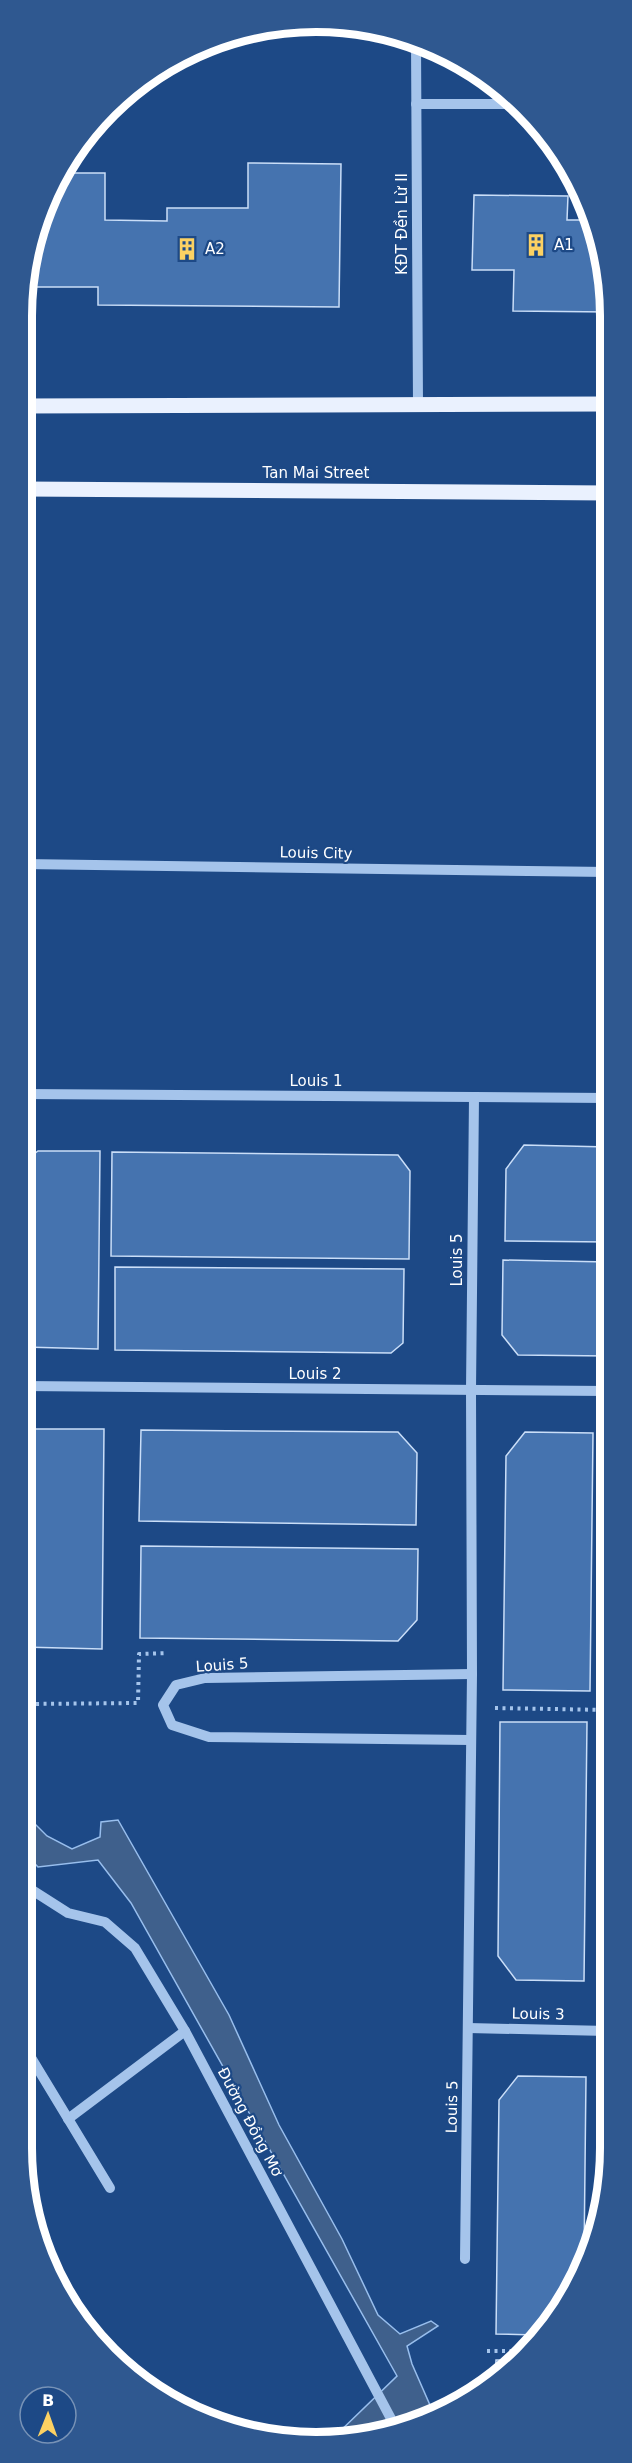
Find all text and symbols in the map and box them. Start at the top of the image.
street label: KĐT Đền Lừ II [393,173,411,275]
building icon: A1 [523,232,549,258]
building icon: A2 [174,236,200,262]
place label: A1 [554,236,574,254]
place label: A2 [205,240,225,258]
street label: Tan Mai Street [262,464,370,482]
street label: Louis City [279,843,353,863]
street label: Louis 1 [289,1072,343,1090]
street label: Louis 5 [448,1233,466,1287]
street label: Louis 2 [288,1365,342,1383]
street label: Louis 5 [195,1654,249,1676]
street label: Louis 3 [511,2005,565,2023]
street label: Đường Đồng Mơ [214,2064,287,2180]
street label: Louis 5 [443,2080,461,2134]
north arrow [18,2385,78,2445]
text: B [42,2391,55,2410]

